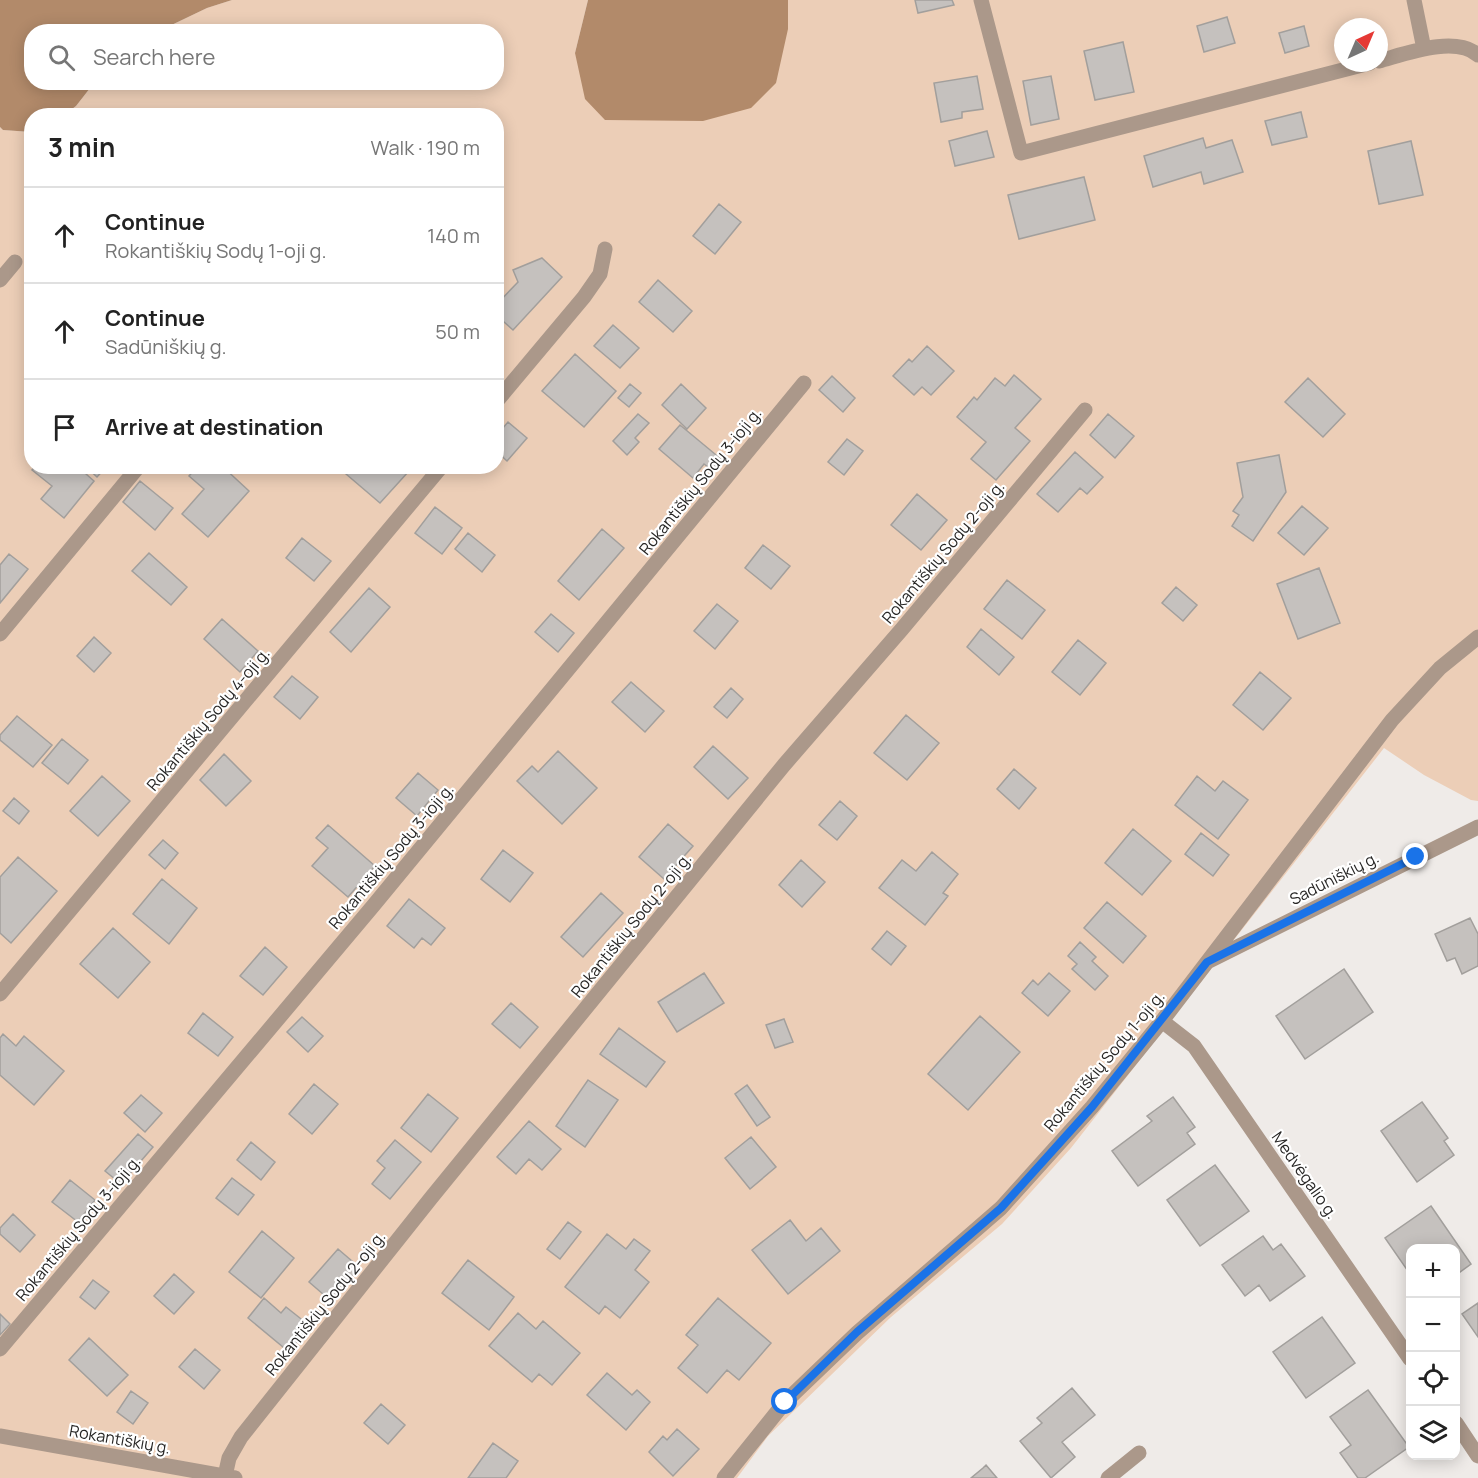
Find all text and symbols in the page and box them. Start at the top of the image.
north arrow [1334,18,1388,72]
search box [24,24,504,90]
icon: search [45,41,78,74]
text: Search here [93,42,215,72]
text: 3 min [48,129,115,165]
text: Walk · 190 m [371,134,480,161]
text: Continue [105,207,205,237]
icon: ahead [48,219,81,252]
text: 140 m [427,222,480,249]
text: Rokantiškių Sodų 1-oji g. [105,237,327,264]
text: Continue [105,303,205,333]
icon: ahead [48,315,81,348]
text: 50 m [435,318,480,345]
text: Sadūniškių g. [105,333,227,360]
street label: Rokantiškių Sodų 3-ioji g. [634,403,766,559]
icon: arrive [48,411,81,444]
text: Arrive at destination [105,412,323,442]
street label: Rokantiškių Sodų 2-oji g. [877,476,1009,628]
street label: Rokantiškių Sodų 4-oji g. [142,643,274,795]
street label: Rokantiškių Sodų 3-ioji g. [324,779,458,933]
route end [1402,843,1428,869]
street label: Sadūniškių g. [1286,846,1382,910]
street label: Rokantiškių Sodų 2-oji g. [566,848,696,1002]
street label: Rokantiškių Sodų 1-oji g. [1039,986,1169,1136]
street label: Medvėgalio g. [1267,1127,1343,1223]
street label: Rokantiškių Sodų 3-ioji g. [11,1151,145,1305]
street label: Rokantiškių Sodų 2-oji g. [260,1226,390,1380]
map controls [1406,1244,1460,1460]
button: + [1406,1244,1460,1298]
button: − [1406,1298,1460,1352]
button: locate [1406,1352,1460,1406]
route start [771,1388,797,1414]
button: layers [1406,1406,1460,1460]
street label: Rokantiškių g. [68,1419,172,1459]

